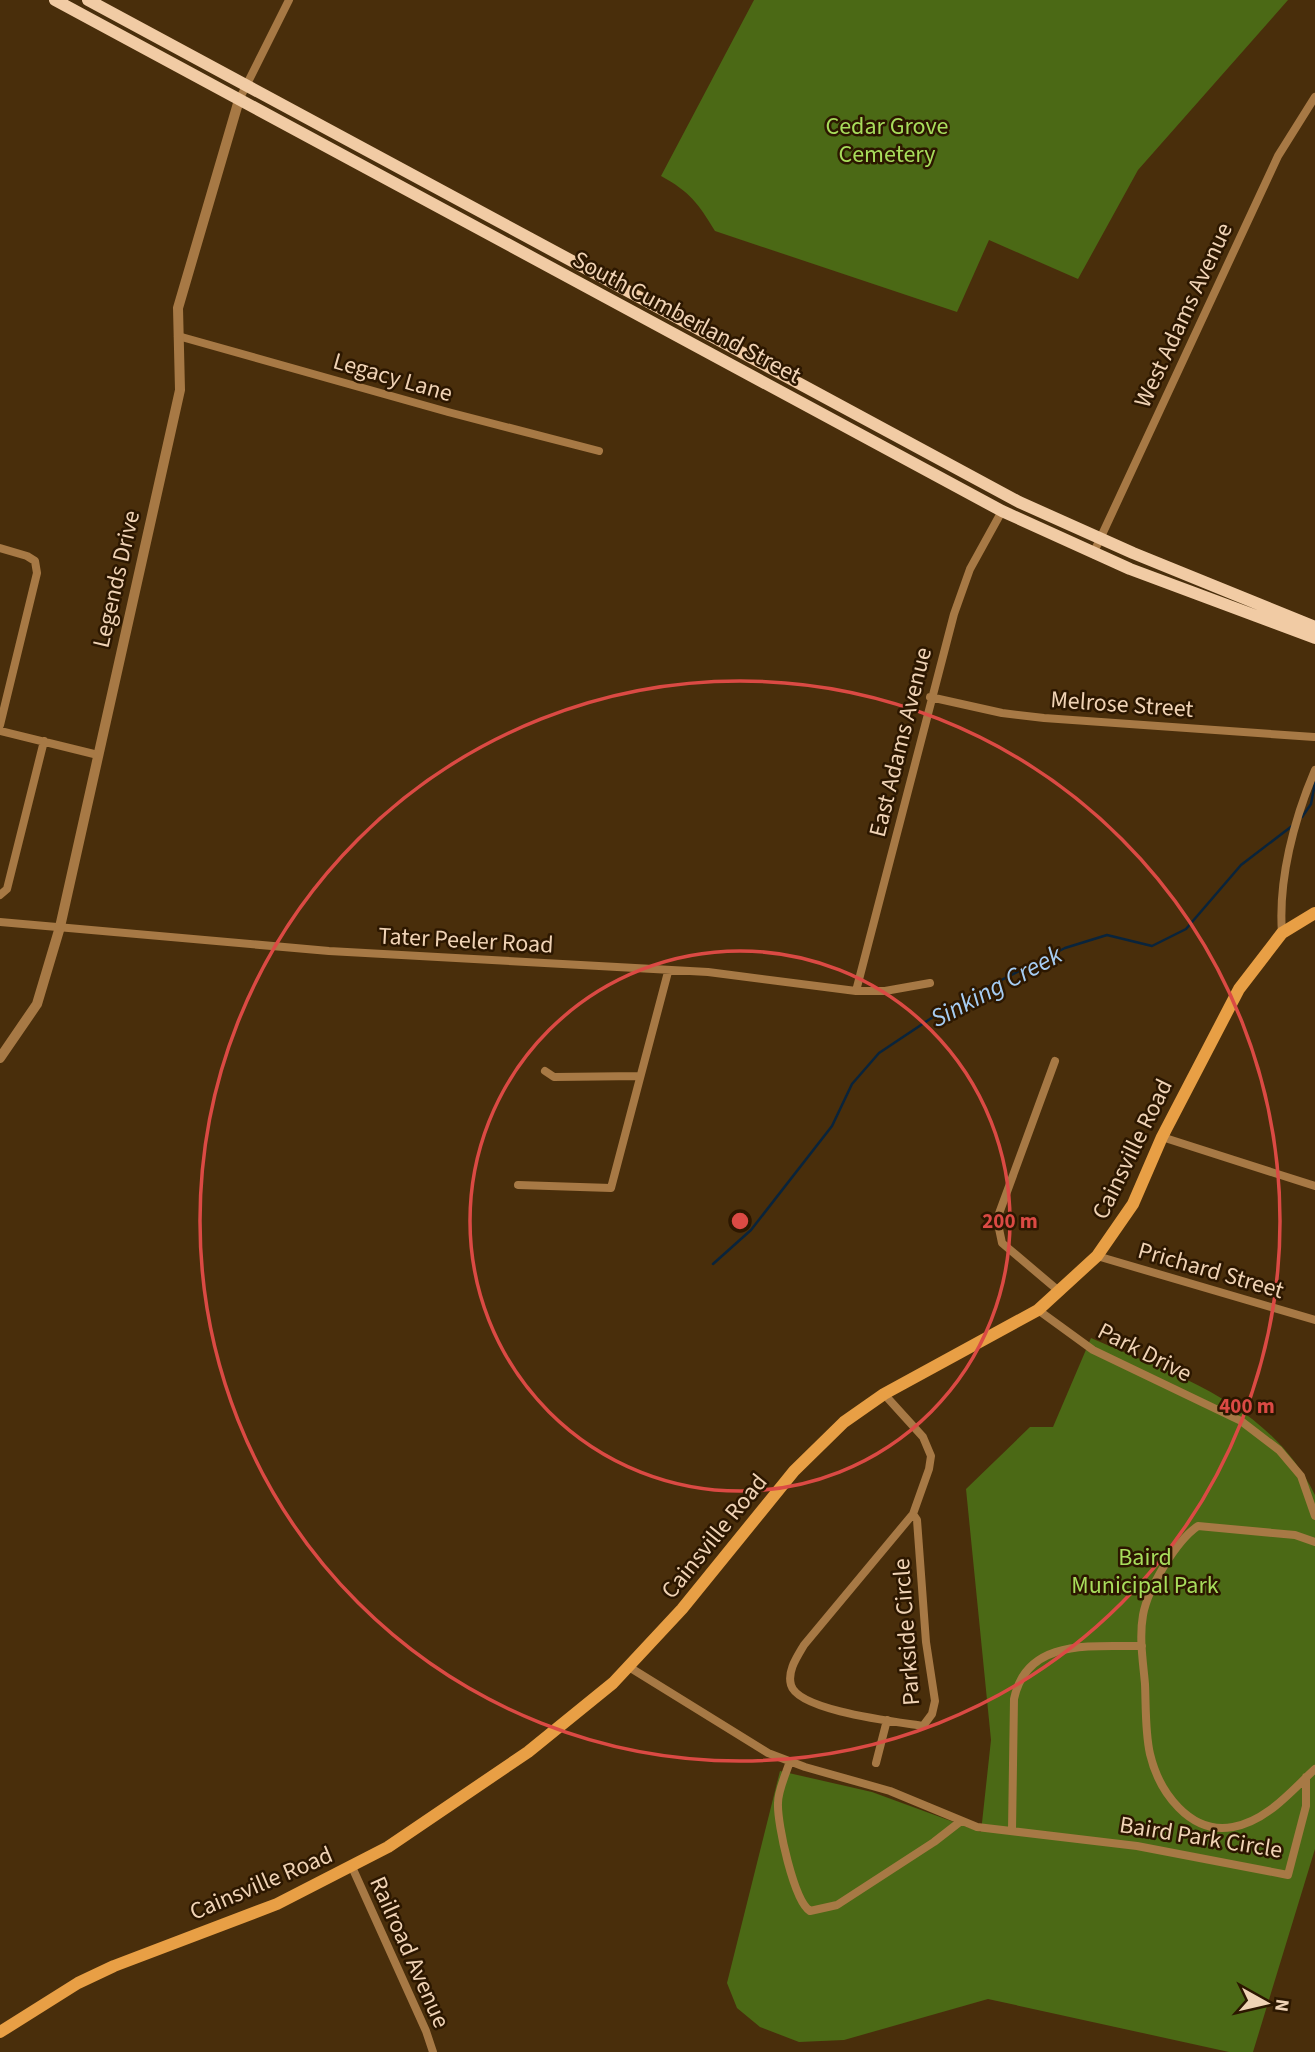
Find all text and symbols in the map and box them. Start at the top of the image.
park label: Cedar Grove Cemetery [826,109,949,172]
street label: West Adams Avenue [1125,217,1242,413]
street label: South Cumberland Street [566,242,807,393]
street label: Legacy Lane [329,344,457,411]
street label: Legends Drive [84,507,149,651]
street label: East Adams Avenue [860,644,941,841]
street label: Melrose Street [1049,682,1195,727]
street label: Tater Peeler Road [378,918,554,963]
water label: Sinking Creek [924,936,1069,1037]
street label: Cainsville Road [1083,1073,1182,1225]
text: 200 m [982,1206,1038,1236]
centre of rings [728,1209,752,1233]
street label: Prichard Street [1134,1233,1288,1308]
street label: Park Drive [1092,1314,1198,1391]
text: 400 m [1219,1391,1275,1421]
street label: Cainsville Road [653,1466,776,1607]
park label: Baird Municipal Park [1071,1540,1219,1603]
street label: Parkside Circle [884,1557,929,1707]
street label: Baird Park Circle [1117,1807,1285,1868]
street label: Cainsville Road [184,1838,338,1929]
street label: Railroad Avenue [360,1871,459,2034]
north arrow [1231,1968,1301,2038]
text: N [1267,1997,1296,2013]

